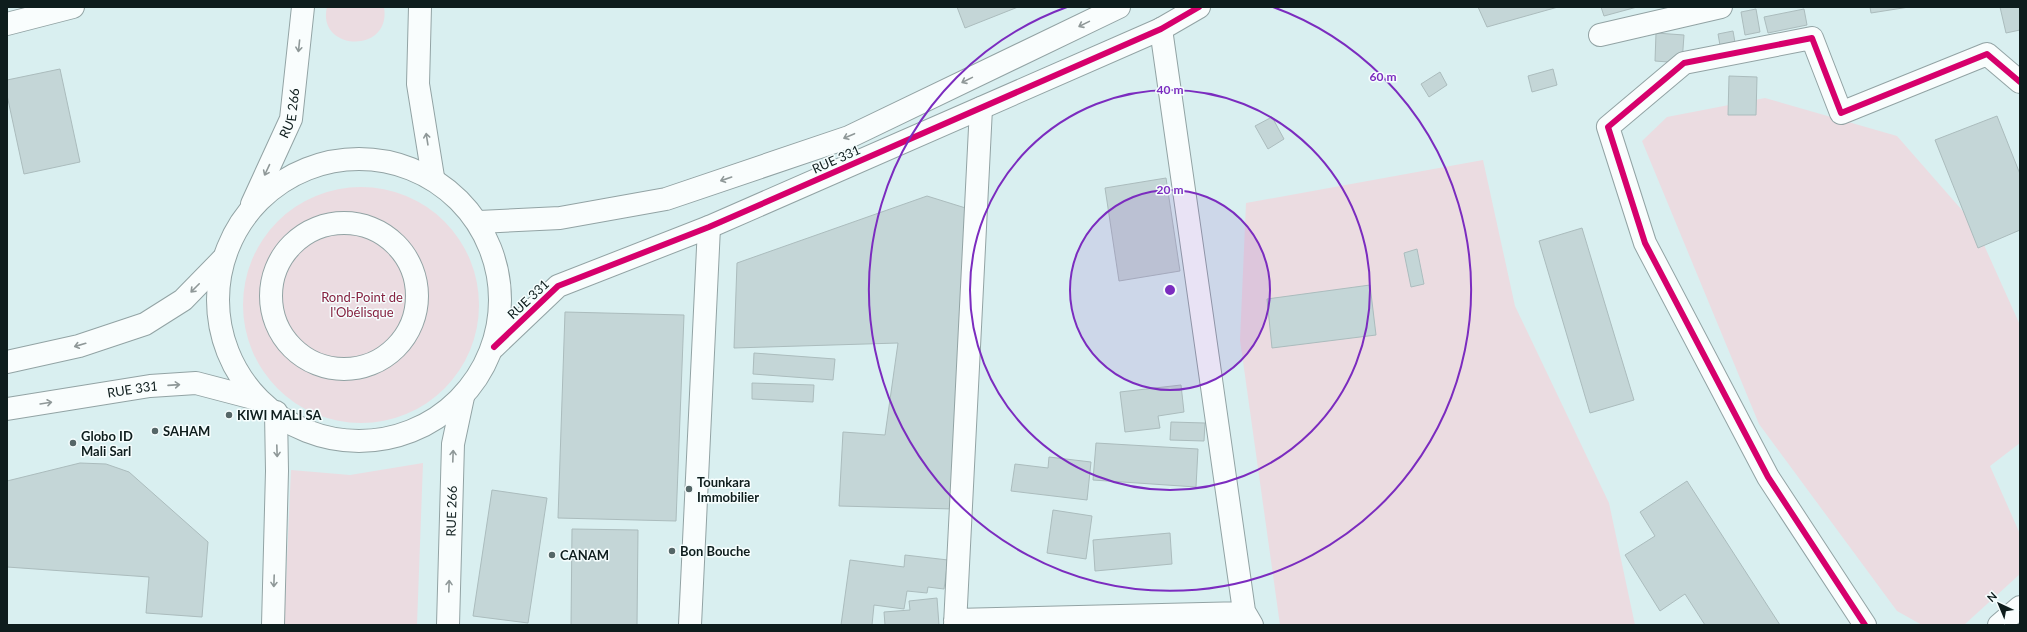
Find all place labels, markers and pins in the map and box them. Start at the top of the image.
centre of rings [1163,283,1177,297]
place label: KIWI MALI SA [237,407,322,423]
marker: KIWI MALI SA [224,410,234,420]
place label: SAHAM [163,423,210,439]
marker: SAHAM [150,426,160,436]
place label: Globo ID Mali Sarl [81,428,133,459]
marker: Globo ID Mali Sarl [68,438,78,448]
place label: Tounkara Immobilier [697,474,759,505]
marker: Tounkara Immobilier [684,484,694,494]
place label: Bon Bouche [680,543,750,559]
marker: Bon Bouche [667,546,677,556]
place label: CANAM [560,547,609,563]
marker: CANAM [547,550,557,560]

